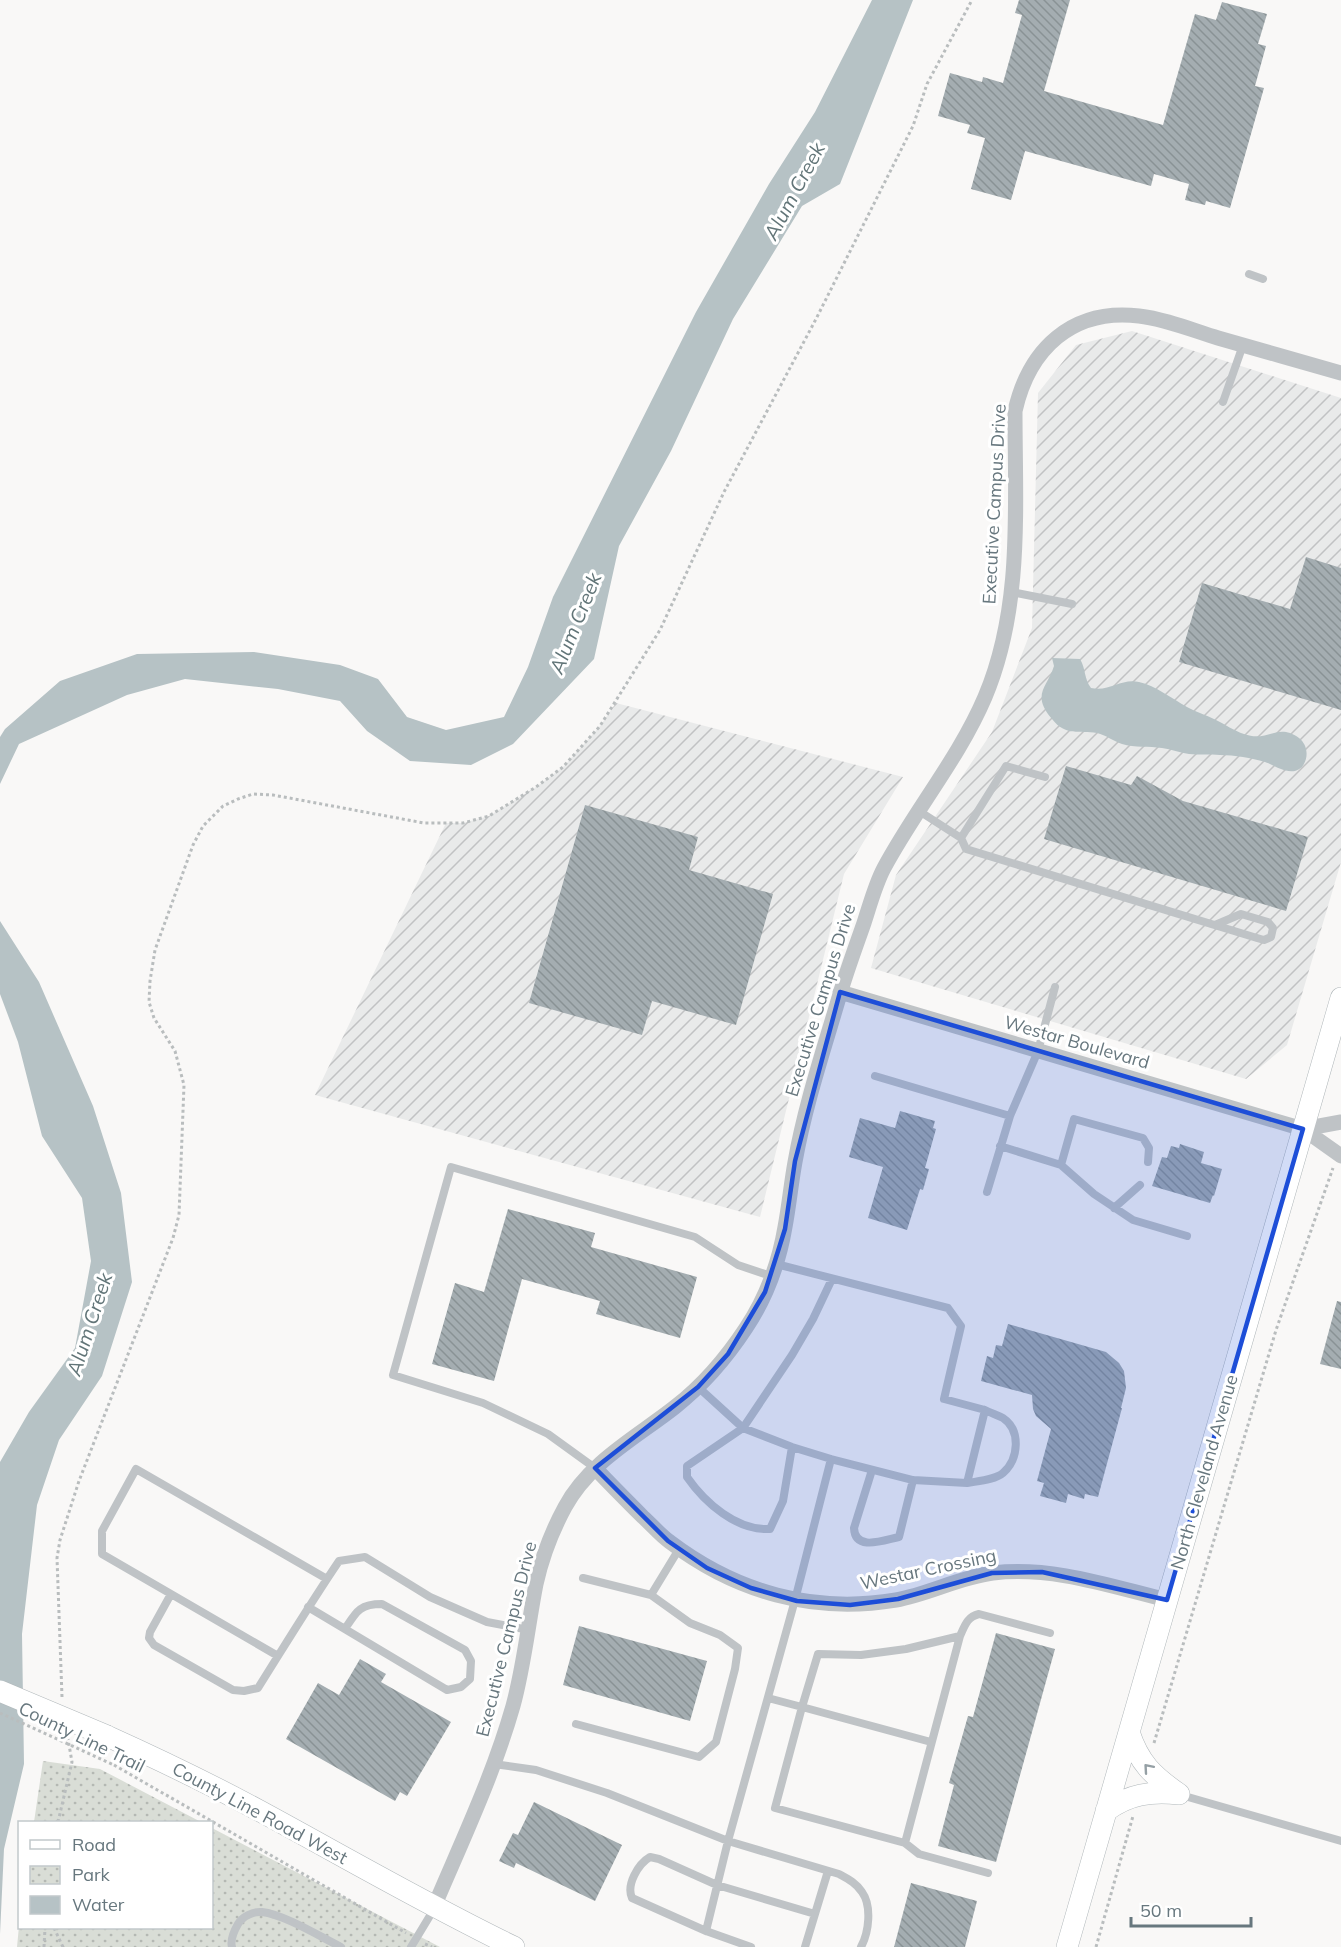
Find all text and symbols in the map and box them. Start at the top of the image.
water label: Alum Creek [757,137,830,245]
street label: Executive Campus Drive [977,403,1011,605]
water label: Alum Creek [543,568,607,678]
street label: Executive Campus Drive [780,901,860,1099]
street label: Westar Boulevard [1002,1010,1152,1074]
water label: Alum Creek [60,1269,118,1380]
street label: North Cleveland Avenue [1165,1372,1243,1572]
street label: Executive Campus Drive [471,1539,541,1739]
street label: Westar Crossing [858,1543,998,1595]
street label: County Line Trail [15,1696,149,1778]
street label: County Line Road West [168,1757,352,1869]
one-way arrow [1144,1764,1155,1775]
legend [18,1821,213,1929]
text: Road [72,1833,116,1856]
text: Park [72,1863,111,1886]
scale bar [1131,1890,1251,1928]
text: Water [72,1893,125,1916]
text: 50 m [1140,1899,1182,1922]

